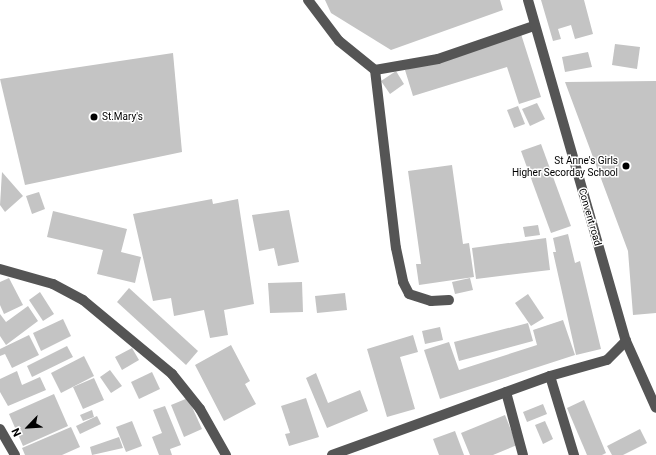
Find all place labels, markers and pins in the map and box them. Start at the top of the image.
place label: St.Mary's [102,111,143,123]
marker: St.Mary's [89,112,99,122]
place label: St Anne's Girls Higher Secorday School [512,154,618,178]
marker: St Anne's Girls Higher Secorday School [621,161,631,171]

